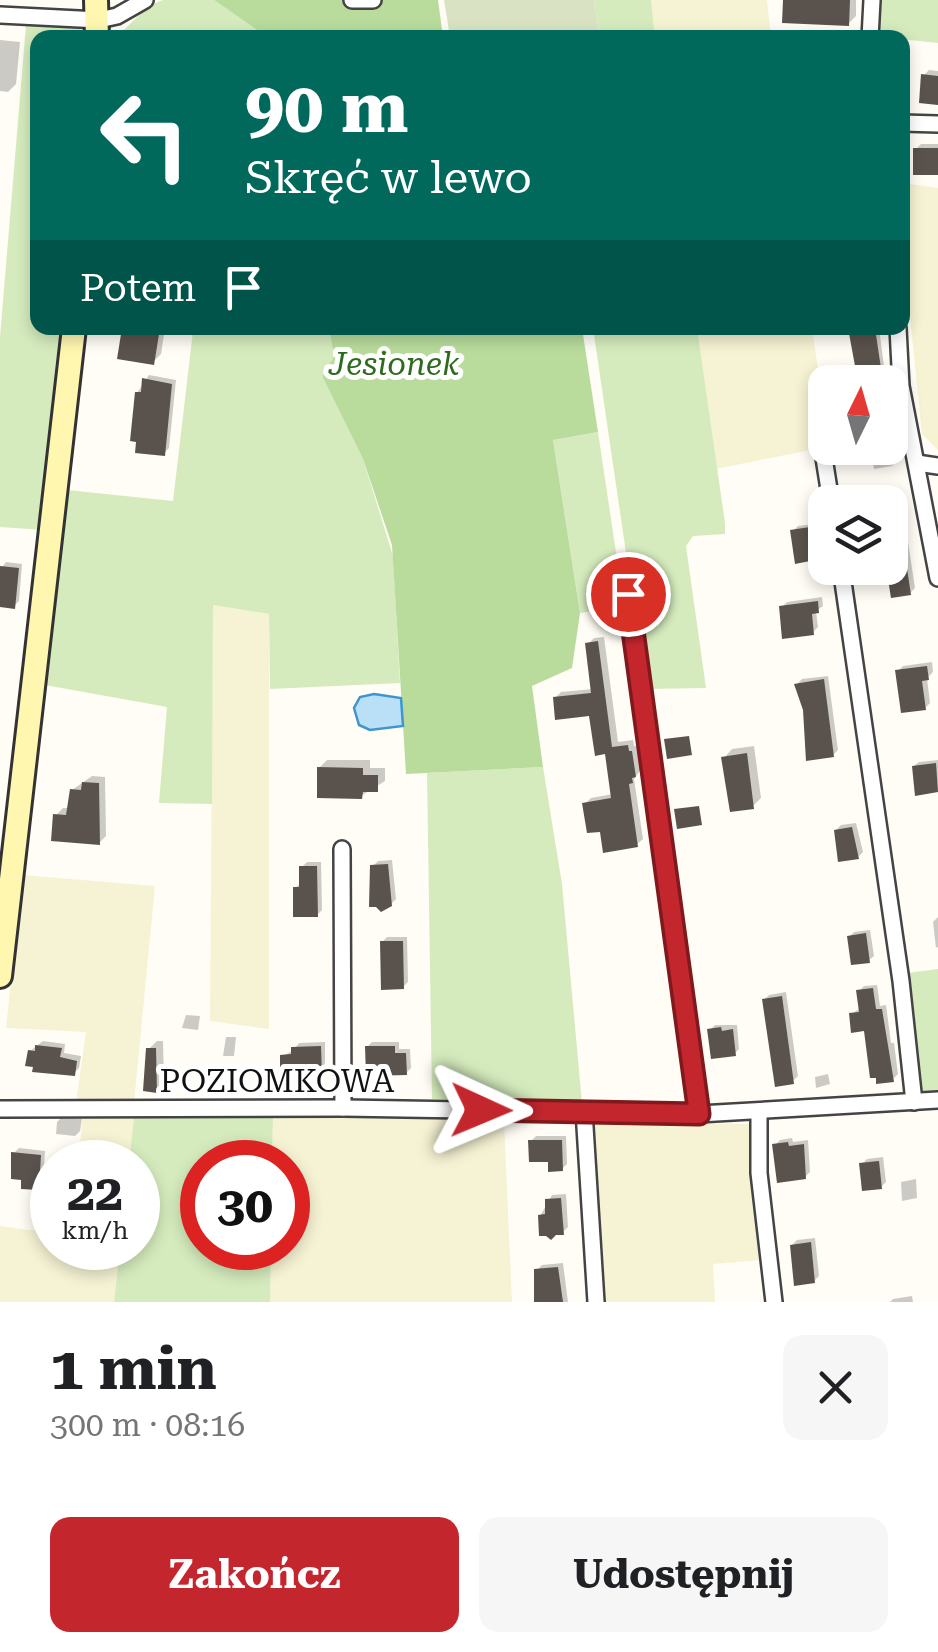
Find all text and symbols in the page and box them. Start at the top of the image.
text: 90 m [245,67,409,149]
icon: left [80,70,210,200]
text: Skręć w lewo [245,151,532,204]
icon: arrive [216,260,271,315]
text: Potem [80,266,196,310]
park label: Jesionek [328,345,460,383]
north arrow [808,365,908,465]
map controls [808,365,908,585]
button: layers [808,485,908,585]
pin [586,552,671,637]
icon: arrive [601,567,656,622]
position arrow [429,1058,533,1162]
street label: POZIOMKOWA [160,1062,395,1100]
speed limit sign: 30 [180,1140,310,1270]
text: 22 [67,1164,123,1222]
text: km/h [62,1216,128,1245]
text: 1 min [50,1333,217,1404]
button: close [783,1335,888,1440]
text: 300 m · 08:16 [50,1406,245,1444]
button: Zakończ [50,1517,459,1632]
button: Udostępnij [479,1517,888,1632]

